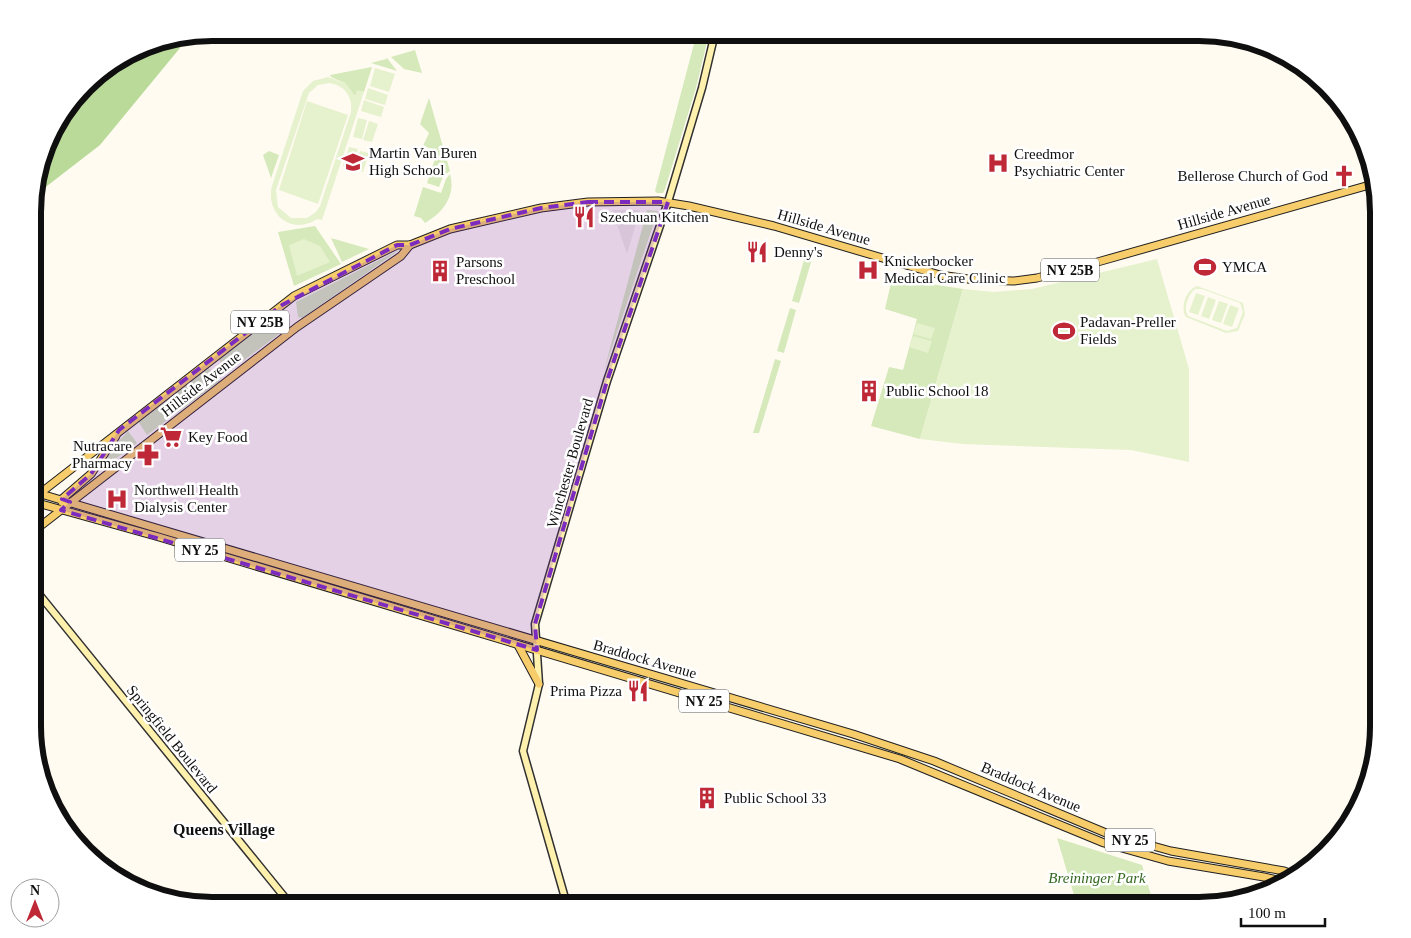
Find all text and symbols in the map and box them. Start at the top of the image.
place label: Martin Van Buren High School [369,145,478,178]
place label: Creedmor Psychiatric Center [1014,146,1124,179]
school or university icon: Martin Van Buren High School [340,149,366,175]
hospital icon: Creedmor Psychiatric Center [985,150,1011,176]
church icon: Bellerose Church of God [1331,163,1357,189]
place label: Bellerose Church of God [1178,168,1328,184]
street label: Hillside Avenue [1176,191,1273,233]
restaurant icon: Szechuan Kitchen [571,204,597,230]
street label: Hillside Avenue [776,206,873,248]
place label: Szechuan Kitchen [600,209,709,225]
restaurant icon: Denny's [744,239,770,265]
place label: Denny's [774,244,823,260]
place label: Knickerbocker Medical Care Clinic [884,253,1006,286]
place label: Parsons Preschool [456,254,515,287]
sports icon: YMCA [1192,254,1218,280]
hospital icon: Knickerbocker Medical Care Clinic [855,257,881,283]
building icon: Parsons Preschool [427,258,453,284]
road number: NY 25B [1041,258,1099,282]
place label: YMCA [1222,259,1267,275]
road number: NY 25B [231,311,289,334]
place label: Padavan-Preller Fields [1080,314,1176,347]
sports icon: Padavan-Preller Fields [1051,318,1077,344]
street label: Hillside Avenue [158,348,244,420]
building icon: Public School 18 [856,378,882,404]
place label: Public School 18 [886,383,989,399]
street label: Winchester Boulevard [544,396,596,530]
supermarket icon: Key Food [158,424,184,450]
place label: Key Food [188,429,248,445]
place label: Nutracare Pharmacy [72,438,132,471]
pharmacy icon: Nutracare Pharmacy [135,442,161,468]
place label: Northwell Health Dialysis Center [134,482,239,515]
hospital icon: Northwell Health Dialysis Center [104,486,130,512]
road number: NY 25 [175,538,225,562]
street label: Braddock Avenue [591,637,699,681]
restaurant icon: Prima Pizza [625,678,651,704]
street label: Springfield Boulevard [124,682,221,796]
place label: Prima Pizza [550,683,622,699]
road number: NY 25 [679,689,729,712]
street label: Braddock Avenue [979,759,1084,815]
building icon: Public School 33 [694,785,720,811]
place label: Public School 33 [724,790,827,806]
district label: Queens Village [173,821,275,839]
road number: NY 25 [1105,828,1155,852]
park label: Breininger Park [1048,870,1146,886]
north arrow [10,878,60,928]
text: N [30,883,40,898]
scale bar [1241,896,1325,928]
text: 100 m [1248,905,1286,921]

